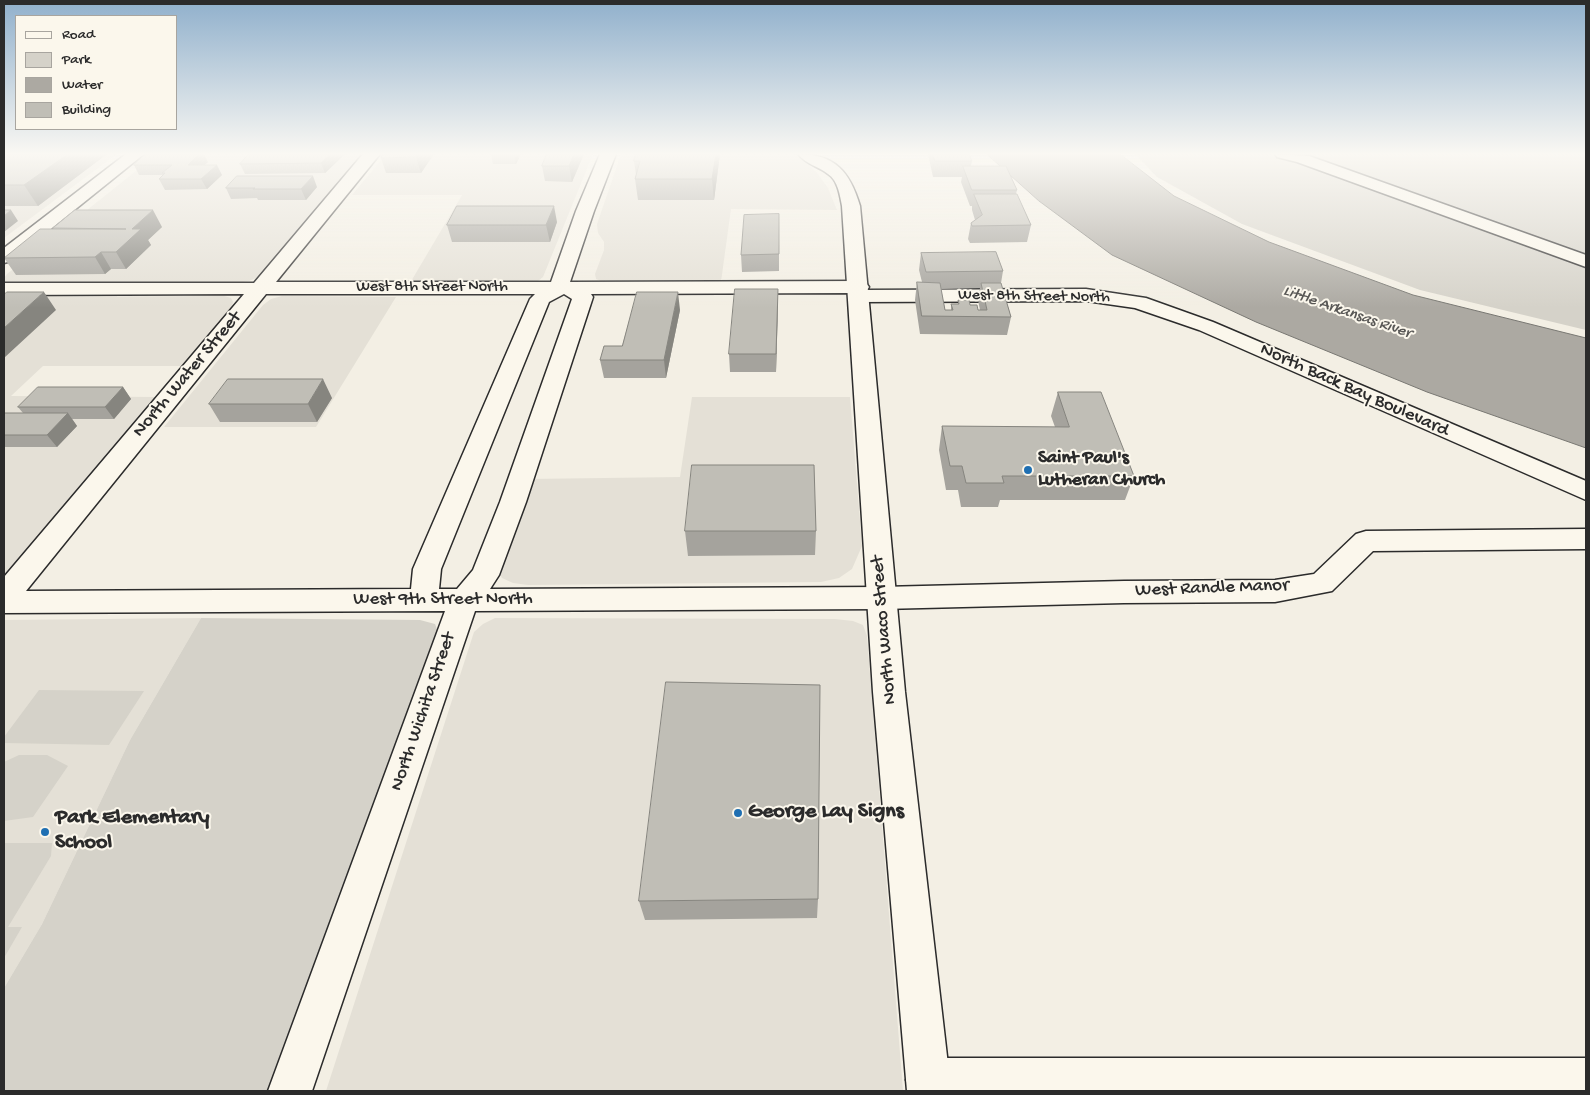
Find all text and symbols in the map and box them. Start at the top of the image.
legend [15,15,178,130]
text: Road [62,26,95,44]
text: Park [62,51,91,69]
text: Water [62,76,102,94]
text: Building [62,101,111,119]
street label: West 8th Street North [356,278,508,298]
water label: Little Arkansas River [1281,282,1413,344]
street label: West 8th Street North [958,286,1110,308]
street label: North Water Street [129,307,247,443]
street label: North Back Bay Boulevard [1256,339,1452,443]
place label: Saint Paul's Lutheran Church [1038,448,1165,492]
marker: Saint Paul's Lutheran Church [1022,464,1034,476]
street label: North Waco Street [867,554,903,706]
street label: West Randle Manor [1135,575,1289,603]
street label: West 9th Street North [353,589,533,611]
street label: North Wichita Street [386,630,462,794]
place label: George Lay Signs [748,800,904,826]
place label: Park Elementary School [55,806,209,858]
marker: George Lay Signs [732,807,744,819]
marker: Park Elementary School [39,826,51,838]

